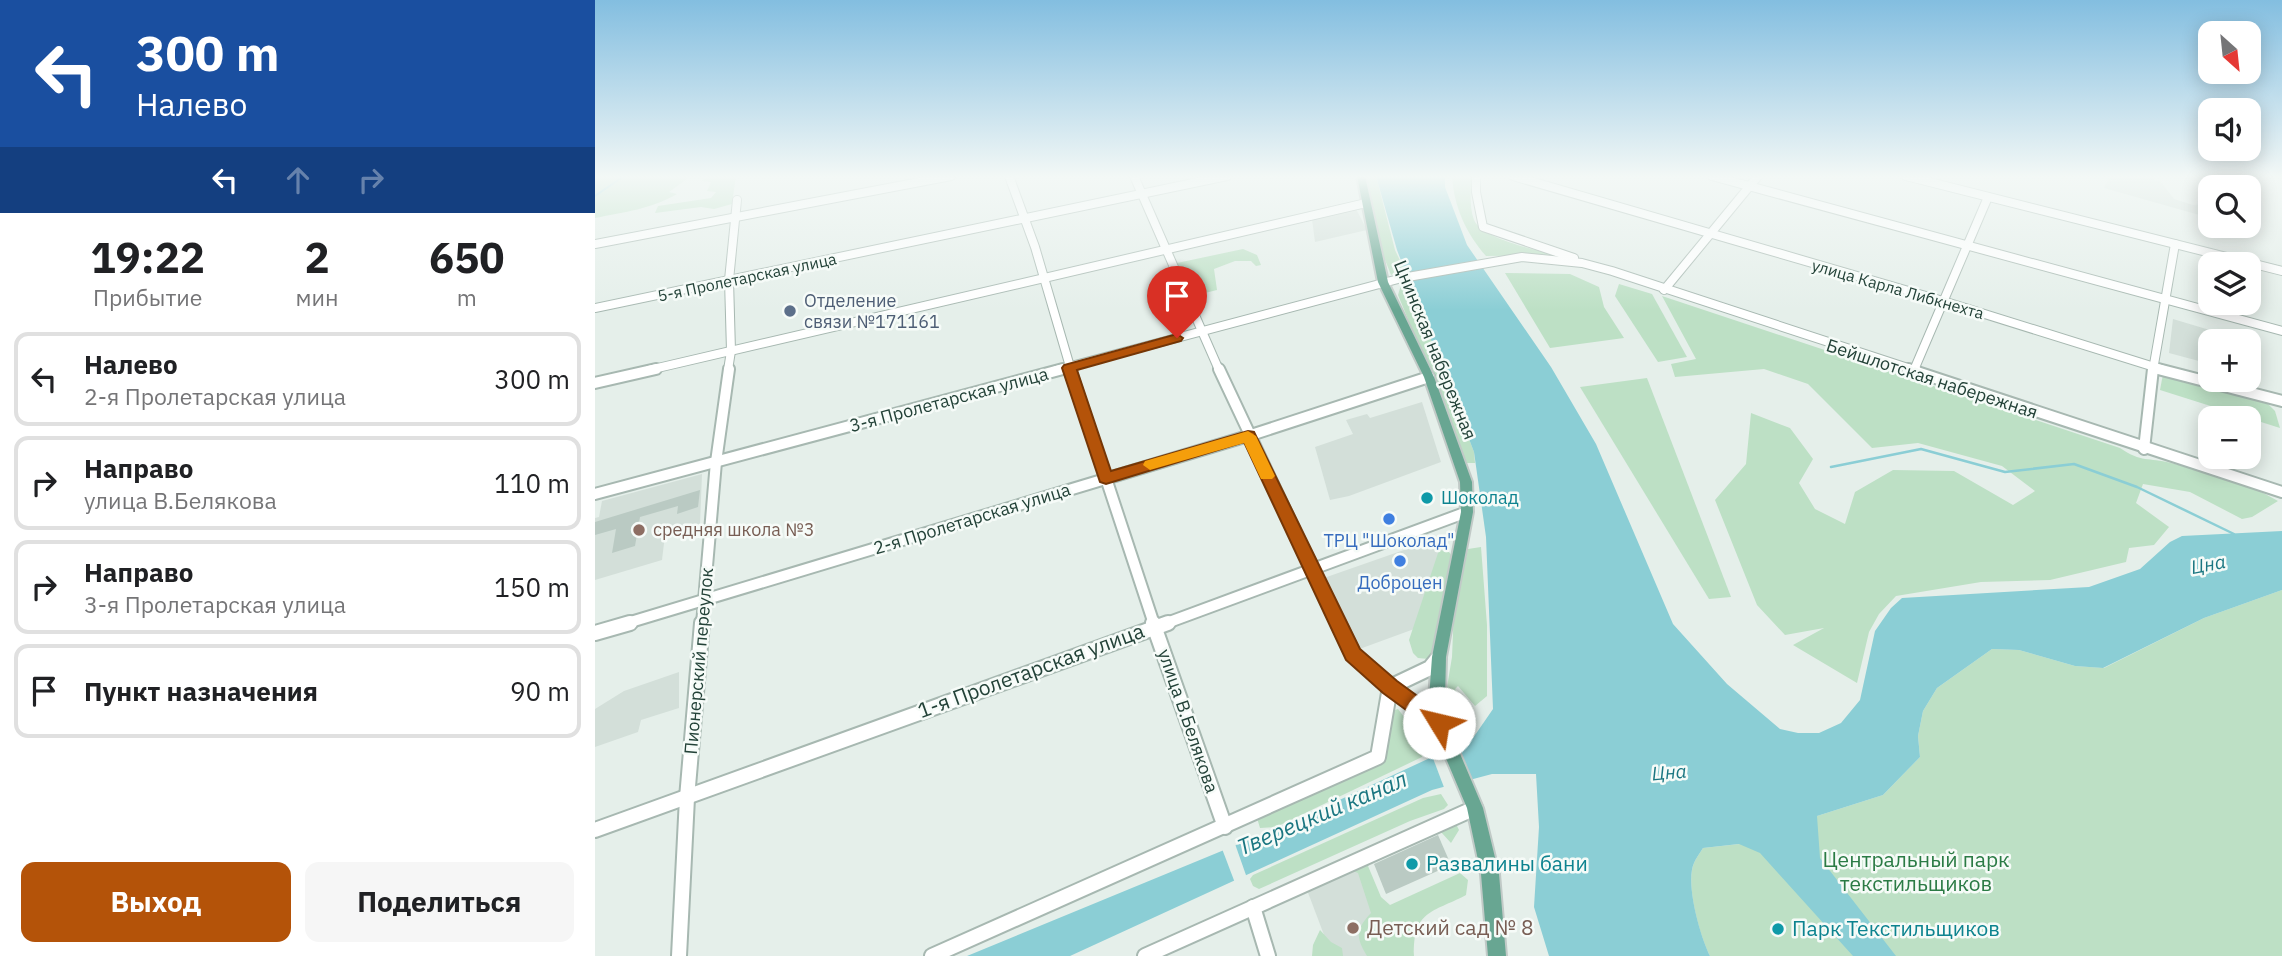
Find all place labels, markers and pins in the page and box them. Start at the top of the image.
pin [1147,266,1207,338]
place label: Отделение связи №171161 [804,289,940,333]
marker: Отделение связи №171161 [782,303,798,319]
place label: Шоколад [1441,486,1519,509]
marker: Шоколад [1419,490,1435,506]
marker: ТРЦ "Шоколад" [1381,511,1397,527]
place label: средняя школа №3 [653,518,815,541]
marker: средняя школа №3 [631,522,647,538]
place label: ТРЦ "Шоколад" [1324,529,1455,552]
marker: Доброцен [1392,553,1408,569]
place label: Доброцен [1357,571,1443,594]
place label: Развалины бани [1426,849,1588,877]
marker: Развалины бани [1404,856,1420,872]
place label: Детский сад № 8 [1367,913,1534,941]
place label: Парк Текстильщиков [1792,914,2000,942]
marker: Детский сад № 8 [1345,920,1361,936]
marker: Парк Текстильщиков [1770,921,1786,937]

